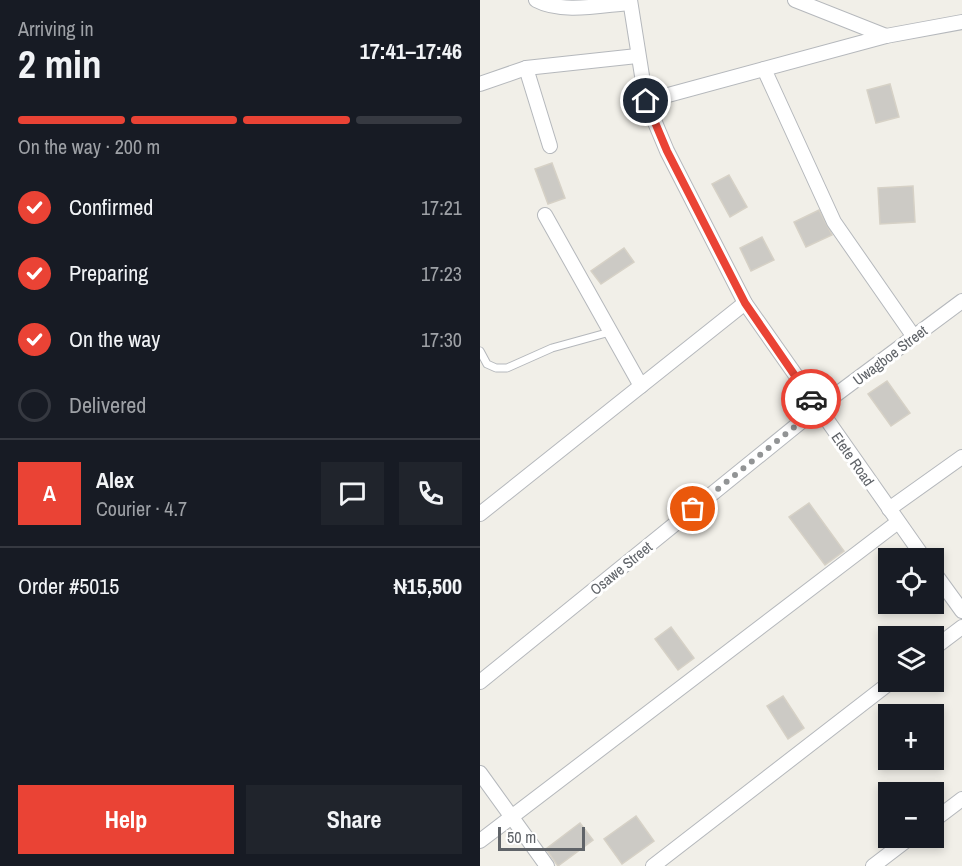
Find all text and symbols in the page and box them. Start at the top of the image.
text: Arriving in [18,15,94,42]
text: 17:41–17:46 [360,36,462,66]
text: 2 min [18,38,102,90]
pin [620,75,671,126]
icon: home [629,84,662,117]
text: On the way · 200 m [18,133,160,160]
icon: check [18,191,51,224]
text: Confirmed [69,192,153,222]
text: 17:21 [421,194,462,221]
icon: check [18,257,51,290]
text: Preparing [69,258,148,288]
text: 17:23 [421,260,462,287]
street label: Uwagboe Street [848,320,932,390]
icon: check [18,323,51,356]
text: On the way [69,324,160,354]
text: 17:30 [421,326,462,353]
courier [781,369,841,429]
icon: car [795,383,828,416]
text: Delivered [69,390,146,420]
street label: Etete Road [827,428,879,490]
button: chat [321,462,384,525]
button: phone [399,462,462,525]
text: Alex [96,465,134,495]
text: A [43,478,56,508]
pin [667,483,718,534]
icon: bag [676,492,709,525]
text: Courier · 4.7 [96,495,187,522]
street label: Osawe Street [585,536,657,600]
map controls [878,548,944,848]
button: locate [878,548,944,614]
text: Order #5015 [18,571,119,601]
text: ₦15,500 [394,571,462,601]
button: layers [878,626,944,692]
button: + [878,704,944,770]
button: − [878,782,944,848]
button: Help [18,785,234,854]
button: Share [246,785,462,854]
scale bar [498,824,585,852]
text: 50 m [507,826,536,848]

